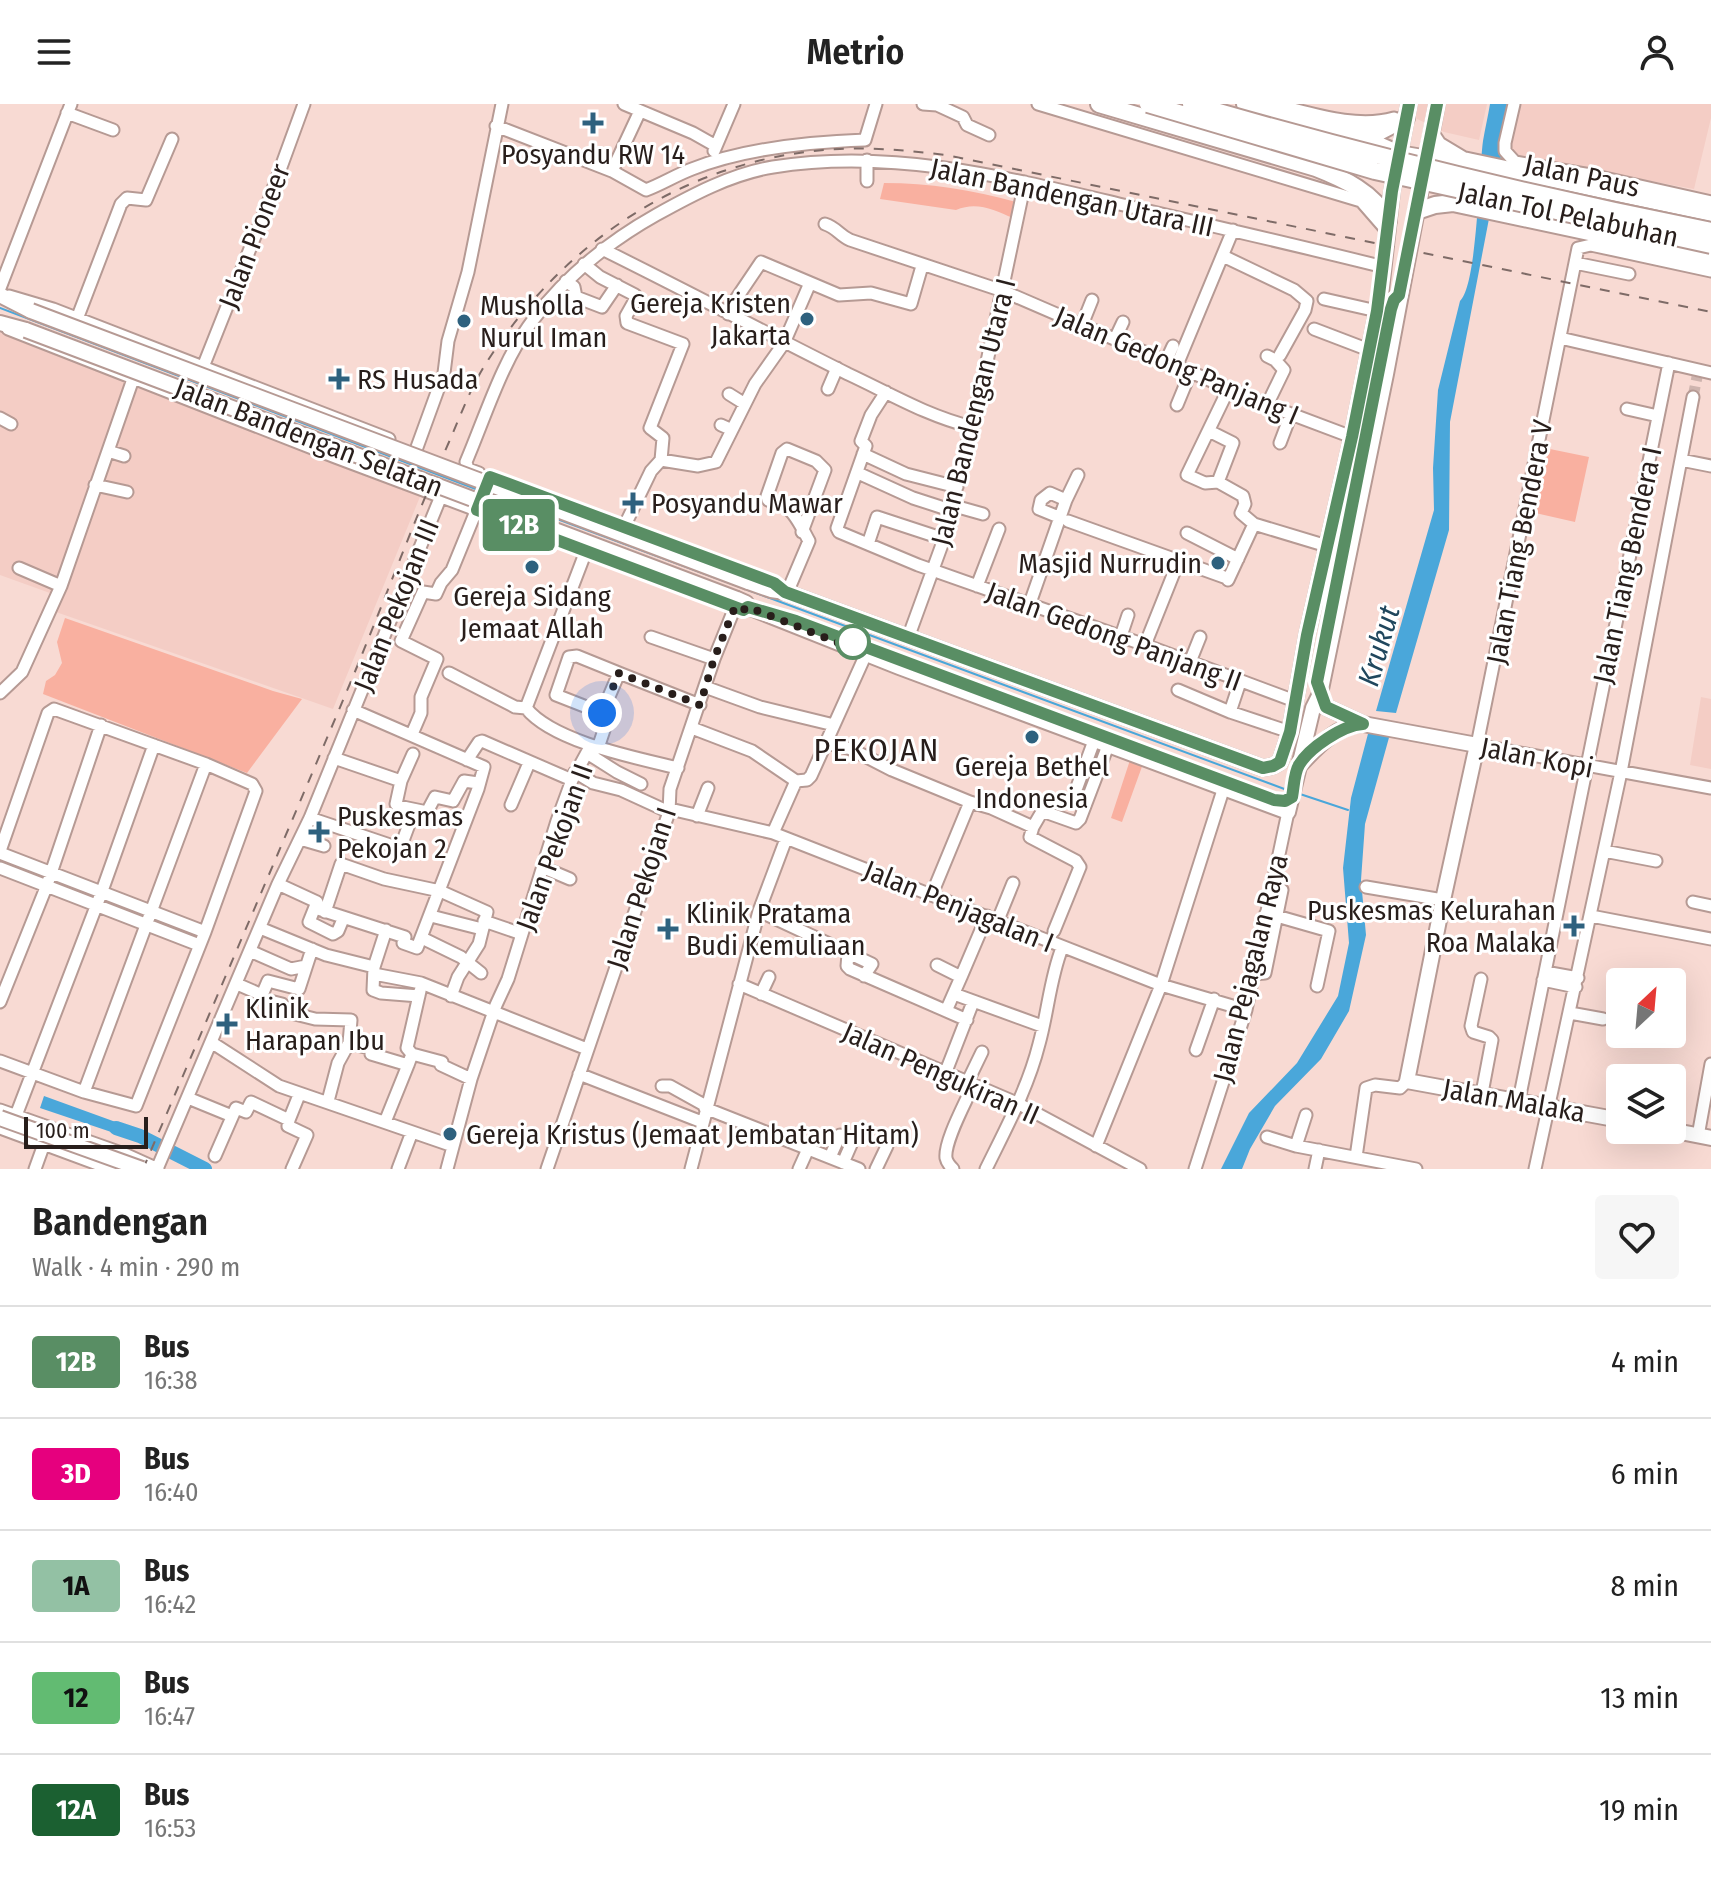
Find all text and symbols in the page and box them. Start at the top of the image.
icon: menu [32,30,76,74]
text: Metrio [807,30,905,74]
icon: person [1635,30,1679,74]
marker: Posyandu RW 14 [582,112,604,134]
place label: Posyandu RW 14 [501,138,685,171]
street label: Jalan Paus [1521,147,1643,204]
street label: Jalan Bandengan Utara III [927,151,1217,244]
street label: Jalan Pioneer [212,159,297,313]
street label: Jalan Tol Pelabuhan [1454,175,1681,254]
street label: Jalan Bandengan Utara I [924,275,1023,549]
place label: Gereja Kristen Jakarta [630,287,791,352]
place label: Musholla Nurul Iman [480,289,607,354]
street label: Jalan Gedong Panjang I [1050,299,1304,432]
marker: Gereja Kristen Jakarta [798,310,816,328]
marker: Musholla Nurul Iman [455,312,473,330]
place label: RS Husada [357,363,478,396]
marker: RS Husada [328,368,350,390]
street label: Jalan Bandengan Selatan [170,371,448,504]
street label: Jalan Tiang Bendera V [1480,417,1559,667]
street label: Jalan Tiang Bendera I [1586,444,1669,686]
place label: Posyandu Mawar [651,487,843,520]
marker: Posyandu Mawar [622,492,644,514]
line badge: 12B [473,499,565,551]
text: 12B [499,508,539,541]
street label: Jalan Pekojan III [347,514,446,696]
place label: Masjid Nurrudin [1018,547,1202,580]
marker: Masjid Nurrudin [1209,554,1227,572]
marker: Gereja Sidang Jemaat Allah [523,558,541,576]
street label: Jalan Gedong Panjang II [982,575,1246,698]
place label: Gereja Sidang Jemaat Allah [453,580,612,645]
water label: Krukut [1350,601,1408,690]
unlabelled marker [836,625,870,659]
your location [582,693,622,733]
marker: Gereja Bethel Indonesia [1023,728,1041,746]
street label: Jalan Kopi [1478,730,1596,785]
district label: PEKOJAN [813,731,941,769]
place label: Gereja Bethel Indonesia [955,750,1109,815]
street label: Jalan Pekojan II [509,759,600,935]
place label: Puskesmas Pekojan 2 [337,800,463,865]
street label: Jalan Pekojan I [600,803,683,973]
marker: Puskesmas Pekojan 2 [308,821,330,843]
street label: Jalan Pejagalan Raya [1206,851,1295,1086]
street label: Jalan Penjagalan I [859,853,1059,960]
place label: Puskesmas Kelurahan Roa Malaka [1307,894,1556,959]
place label: Klinik Pratama Budi Kemuliaan [686,897,866,962]
marker: Puskesmas Kelurahan Roa Malaka [1563,915,1585,937]
marker: Klinik Pratama Budi Kemuliaan [657,918,679,940]
north arrow [1606,968,1686,1048]
map controls [1606,968,1686,1144]
place label: Klinik Harapan Ibu [245,992,385,1057]
marker: Klinik Harapan Ibu [216,1013,238,1035]
street label: Jalan Pengukiran II [837,1015,1044,1132]
button: layers [1606,1064,1686,1144]
street label: Jalan Malaka [1440,1072,1588,1129]
scale bar [24,1113,148,1149]
text: 100 m [36,1117,90,1144]
place label: Gereja Kristus (Jemaat Jembatan Hitam) [466,1118,919,1151]
marker: Gereja Kristus (Jemaat Jembatan Hitam) [441,1125,459,1143]
button: heart [1595,1195,1679,1279]
text: Bandengan [32,1199,208,1245]
text: Walk · 4 min · 290 m [32,1252,240,1283]
text: Bus [144,1329,189,1365]
text: 4 min [1611,1344,1679,1380]
text: 12B [56,1345,96,1378]
text: 16:38 [144,1365,198,1396]
text: Bus [144,1441,189,1477]
text: 6 min [1611,1456,1679,1492]
text: 3D [61,1457,91,1490]
text: 16:40 [144,1477,199,1508]
text: Bus [144,1553,189,1589]
text: 8 min [1611,1568,1679,1604]
text: 1A [62,1569,90,1602]
text: 16:42 [144,1589,196,1620]
text: Bus [144,1665,189,1701]
text: 13 min [1600,1680,1679,1716]
text: 12 [64,1681,88,1714]
text: 16:47 [144,1701,195,1732]
text: Bus [144,1777,189,1813]
text: 19 min [1599,1792,1679,1828]
text: 12A [56,1793,96,1826]
text: 16:53 [144,1813,196,1844]

